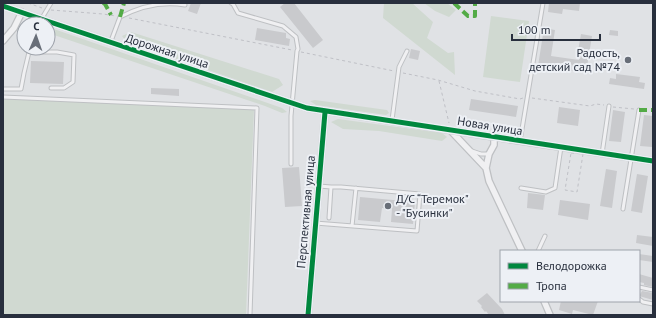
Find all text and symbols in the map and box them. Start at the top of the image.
north arrow [16,16,56,56]
scale bar [512,16,600,42]
text: С [33,19,40,33]
text: 100 m [518,22,551,37]
street label: Дорожная улица [124,30,211,71]
place label: Радость, детский сад №74 [529,45,620,74]
marker: Радость, детский сад №74 [623,55,633,65]
street label: Новая улица [456,113,524,138]
street label: Перспективная улица [293,155,318,269]
place label: Д/С “Теремок" - "Бусинки" [396,191,469,220]
marker: Д/С “Теремок" - "Бусинки" [383,201,393,211]
legend [500,250,640,302]
text: Велодорожка [536,258,607,273]
text: Тропа [536,278,567,293]

